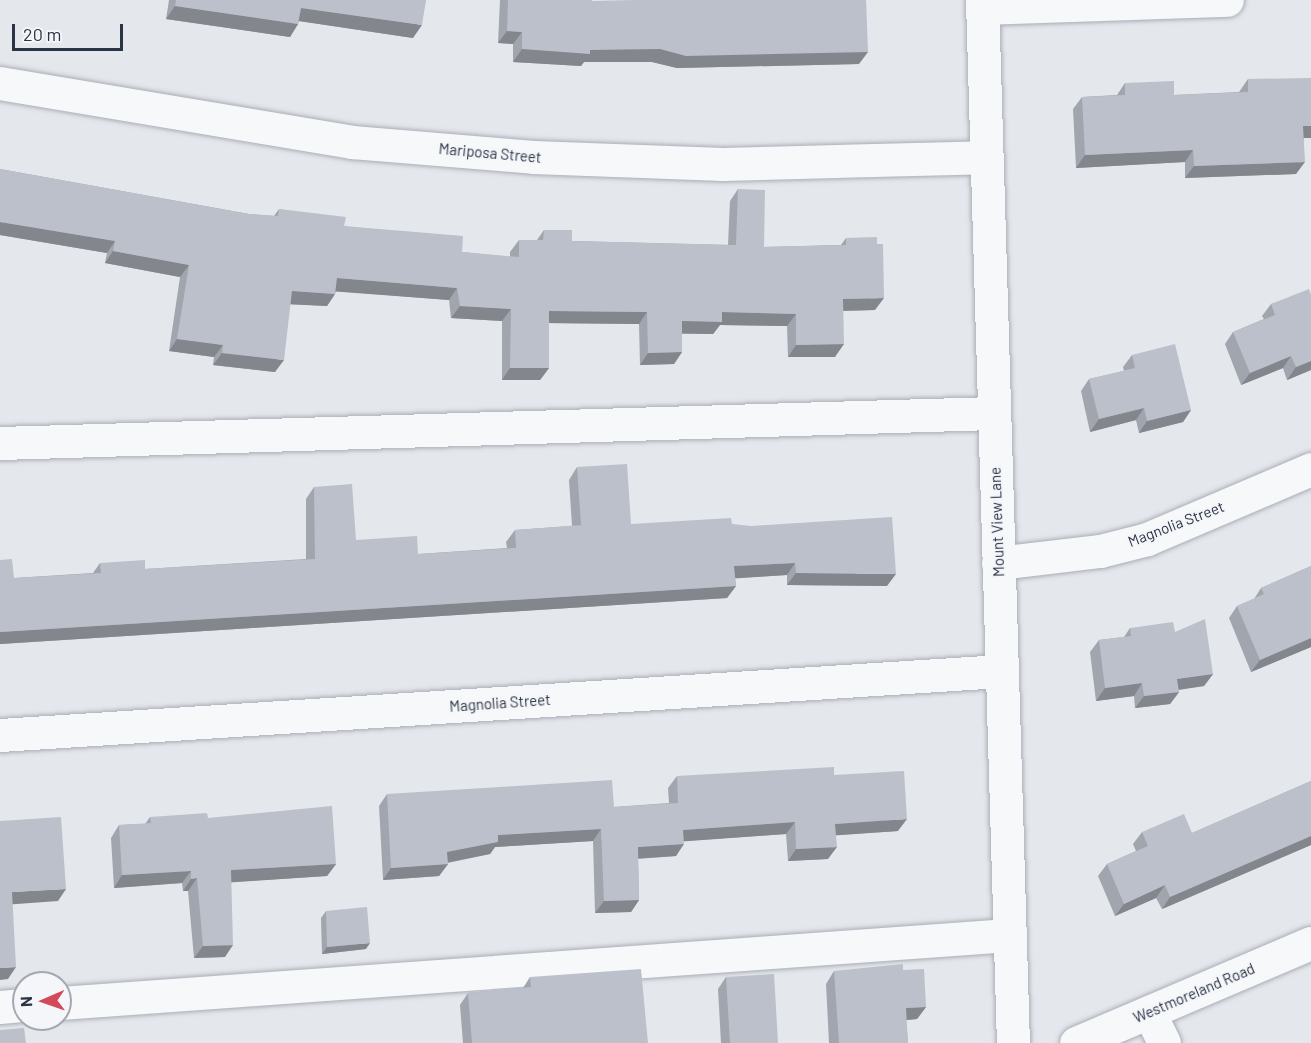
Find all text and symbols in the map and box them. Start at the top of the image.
scale bar [15,12,126,50]
text: 20 m [23,23,61,45]
street label: Mariposa Street [438,140,542,166]
street label: Mount View Lane [986,467,1008,577]
street label: Magnolia Street [1125,497,1227,551]
street label: Magnolia Street [449,690,551,716]
street label: Westmoreland Road [1131,959,1257,1027]
north arrow [12,971,72,1031]
text: N [16,996,35,1007]

